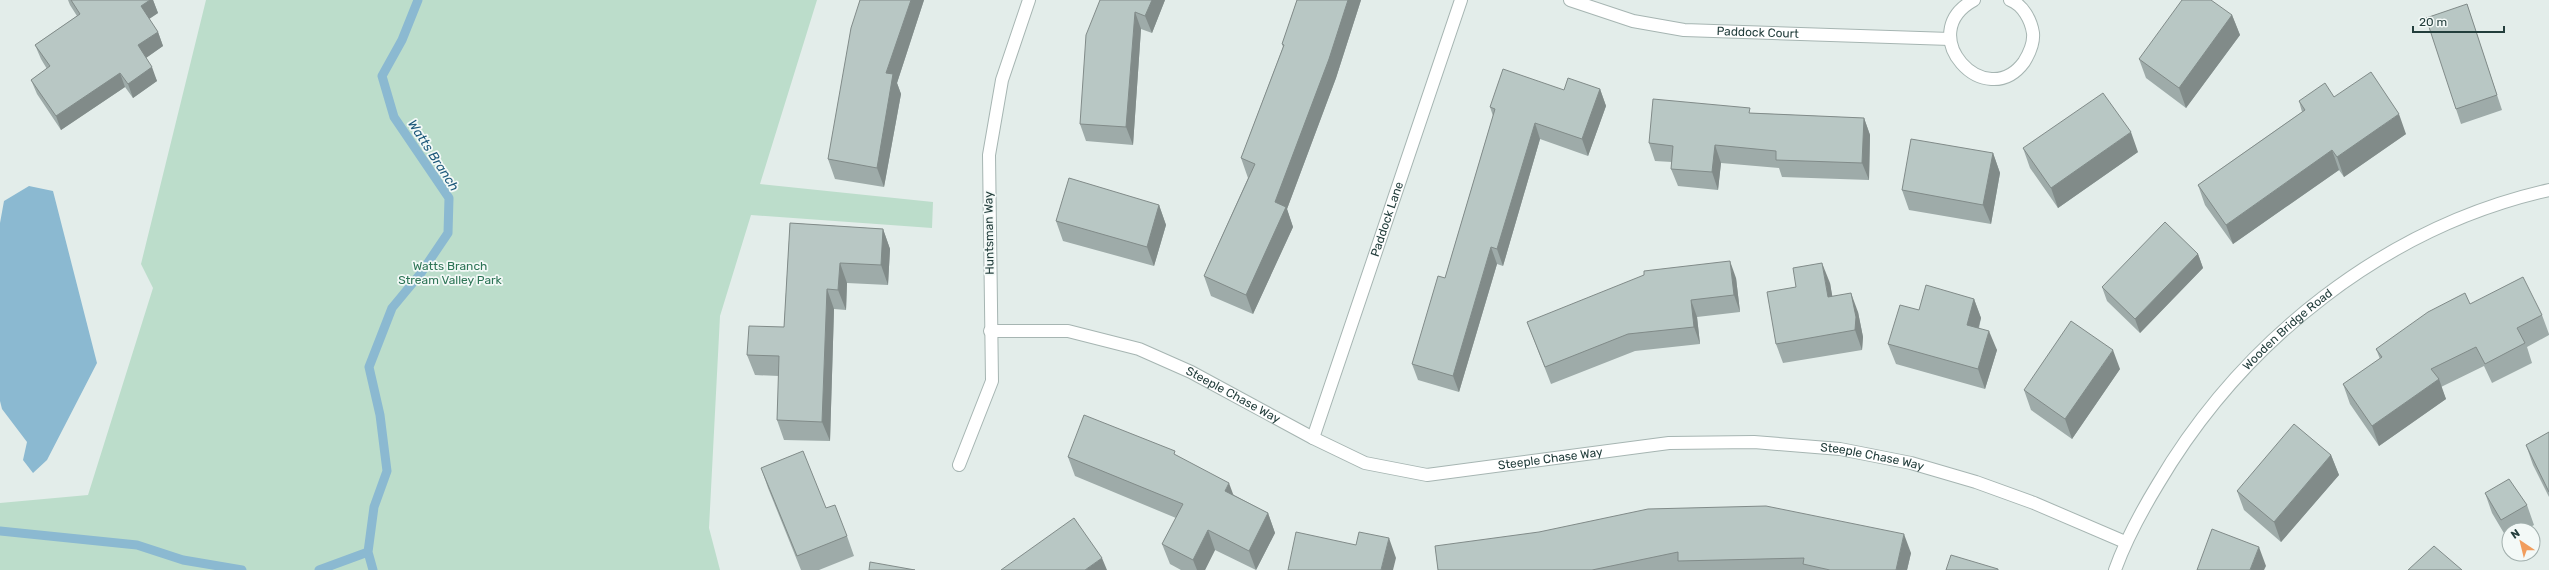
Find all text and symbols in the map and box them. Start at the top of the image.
scale bar [2413,8,2504,34]
text: 20 m [2419,15,2447,29]
street label: Paddock Court [1716,24,1799,41]
water label: Watts Branch [405,117,462,194]
street label: Paddock Lane [1368,180,1406,259]
street label: Huntsman Way [981,191,997,275]
park label: Watts Branch Stream Valley Park [398,259,503,287]
street label: Wooden Bridge Road [2240,286,2335,373]
street label: Steeple Chase Way [1184,364,1283,426]
street label: Steeple Chase Way [1820,440,1926,474]
street label: Steeple Chase Way [1497,445,1604,473]
north arrow [2501,522,2541,562]
text: N [2509,527,2523,542]

